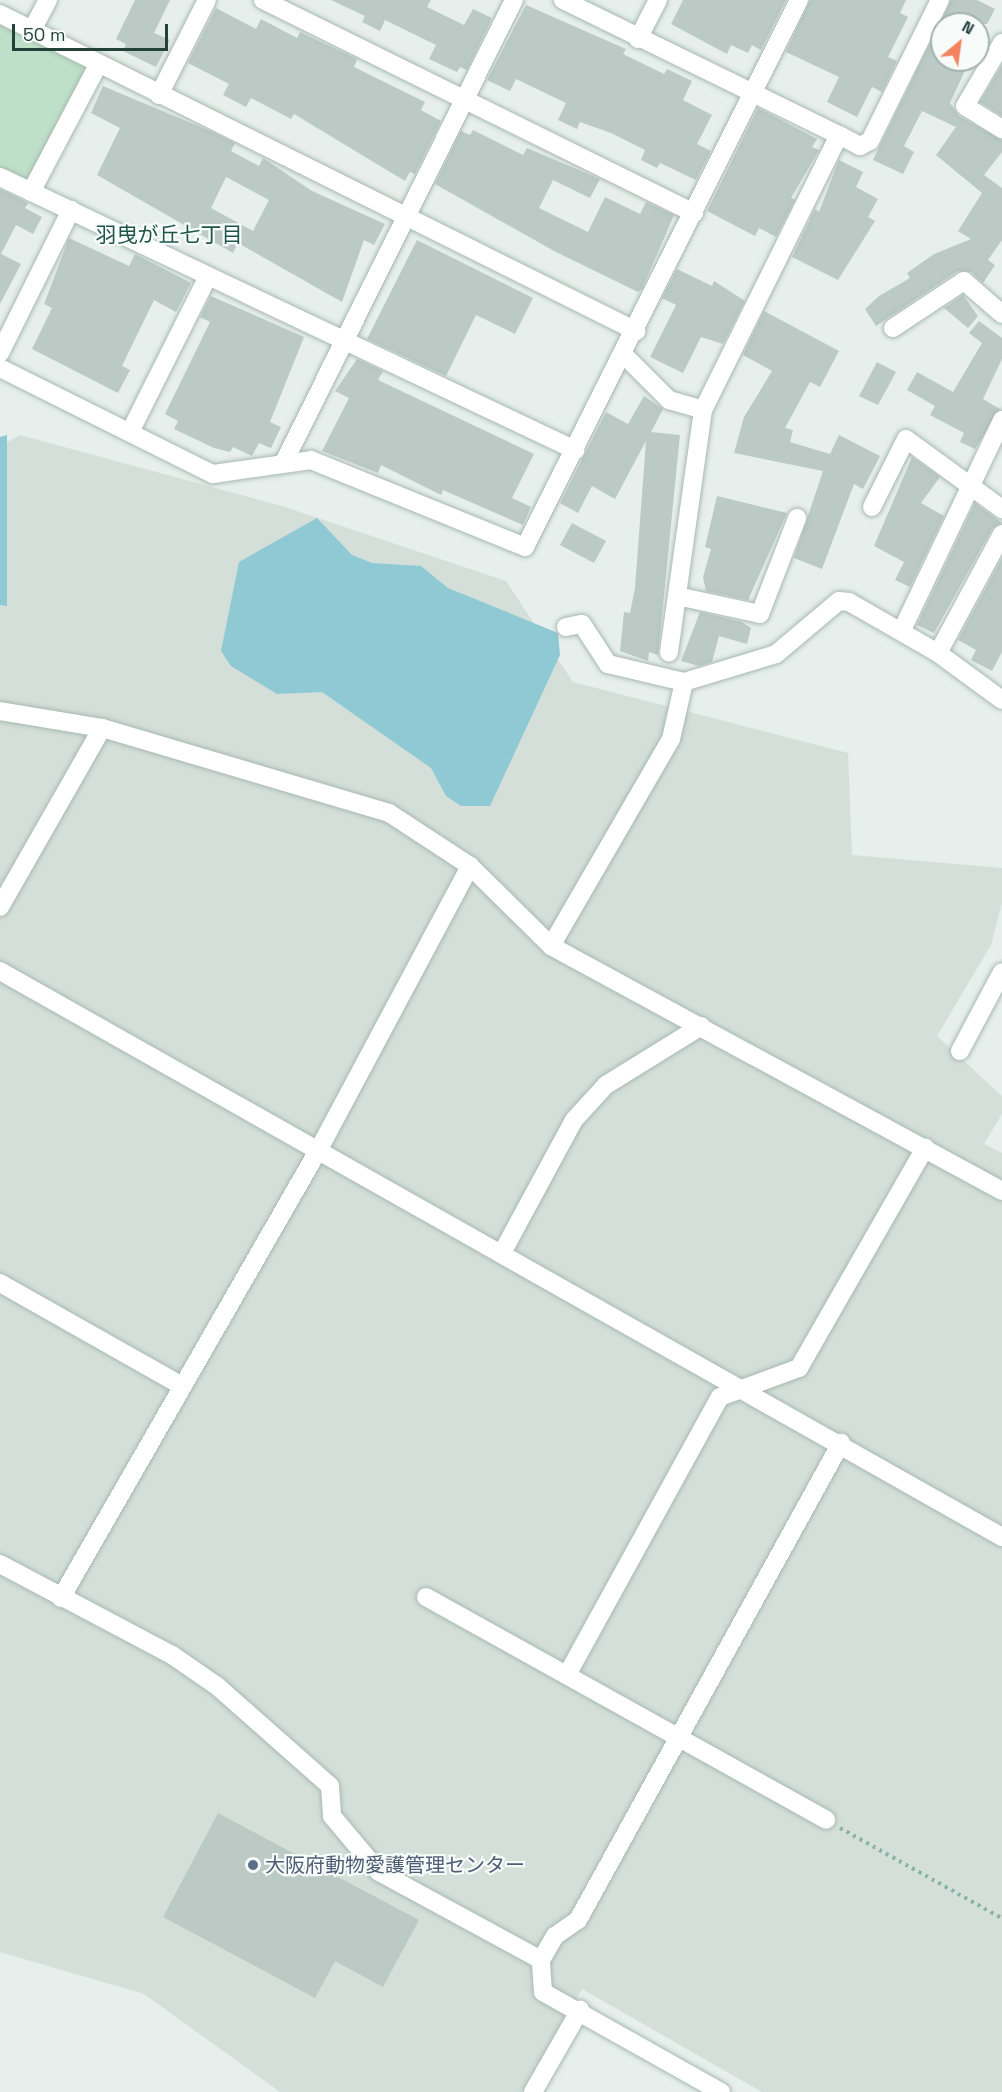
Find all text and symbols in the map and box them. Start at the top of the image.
scale bar [15,12,171,50]
north arrow [930,12,990,72]
text: N [958,16,978,39]
text: 50 m [23,23,65,46]
district label: 羽曳が丘七丁目 [96,222,242,248]
place label: 大阪府動物愛護管理センター [265,1853,525,1877]
marker: 大阪府動物愛護管理センター [246,1858,260,1872]

